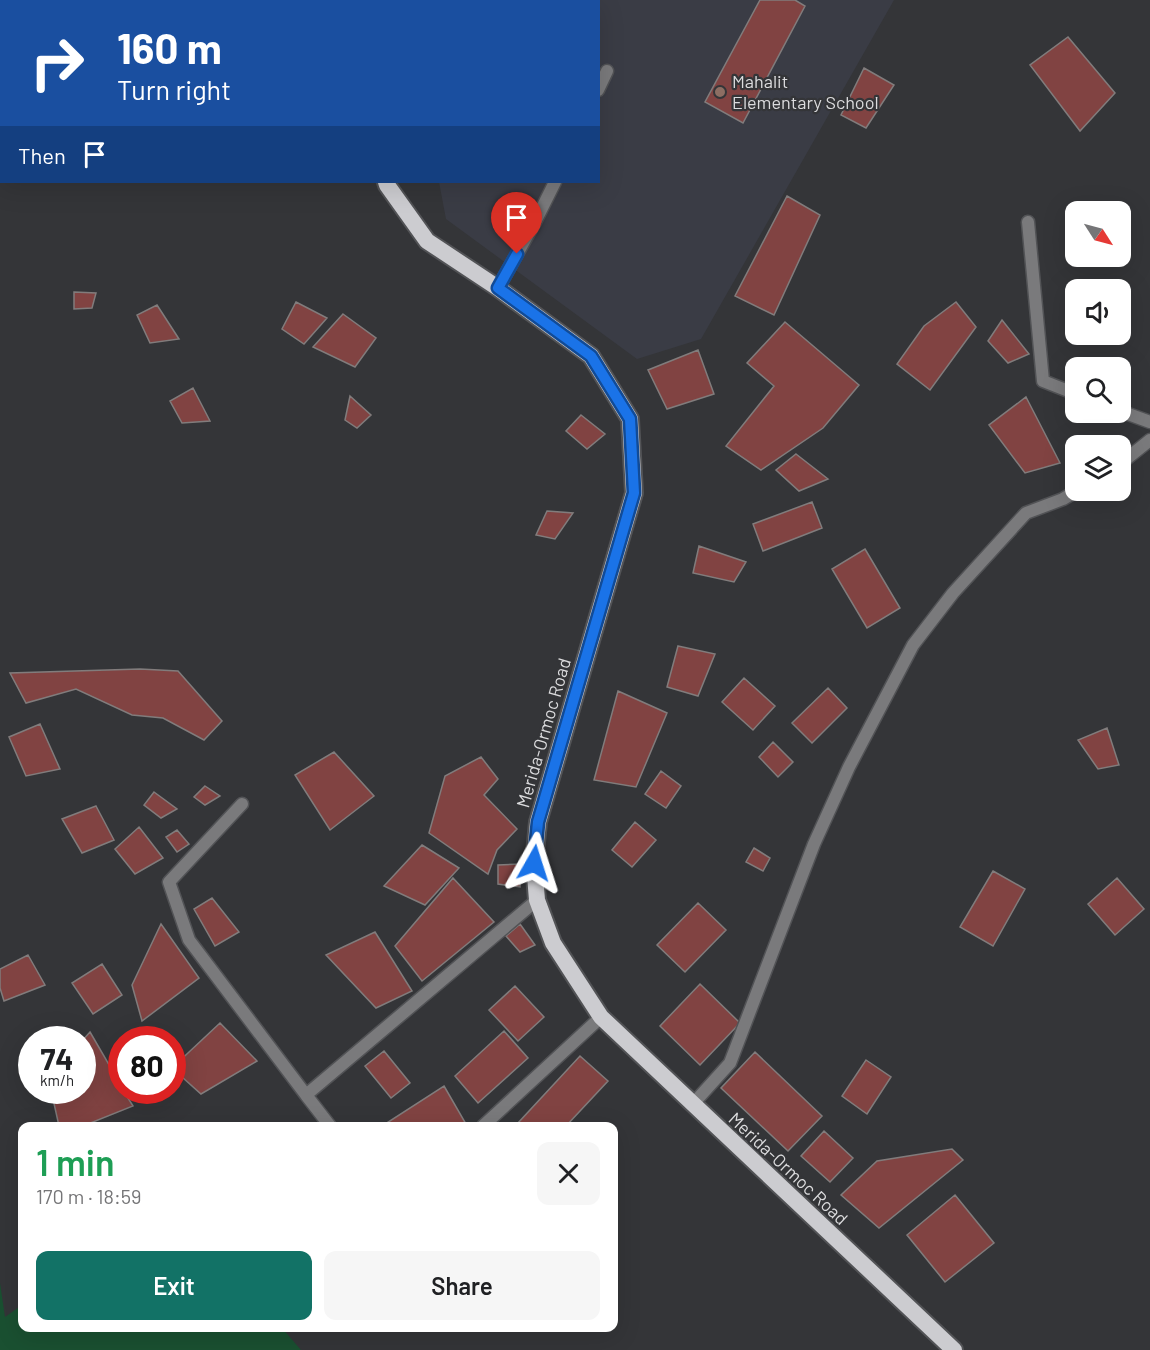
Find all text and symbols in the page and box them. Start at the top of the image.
text: 160 m [117,22,222,72]
icon: right [18,24,96,102]
place label: Mahalit Elementary School [732,70,879,113]
text: Turn right [117,73,231,105]
marker: Mahalit Elementary School [713,85,727,99]
icon: arrive [78,138,111,171]
text: Then [18,142,66,168]
pin [491,192,542,254]
icon: arrive [500,201,533,234]
north arrow [1065,201,1131,267]
map controls [1065,201,1131,501]
button: sound [1065,279,1131,345]
button: search [1065,357,1131,423]
button: layers [1065,435,1131,501]
street label: Merida-Ormoc Road [511,655,575,810]
position arrow [502,831,566,895]
speed limit sign: 80 [108,1026,186,1104]
text: 74 [40,1040,74,1076]
text: km/h [40,1071,74,1089]
street label: Merida-Ormoc Road [725,1107,853,1229]
text: 1 min [36,1140,115,1183]
button: close [537,1142,600,1205]
text: 170 m · 18:59 [36,1184,141,1208]
button: Exit [36,1251,312,1320]
button: Share [324,1251,600,1320]

